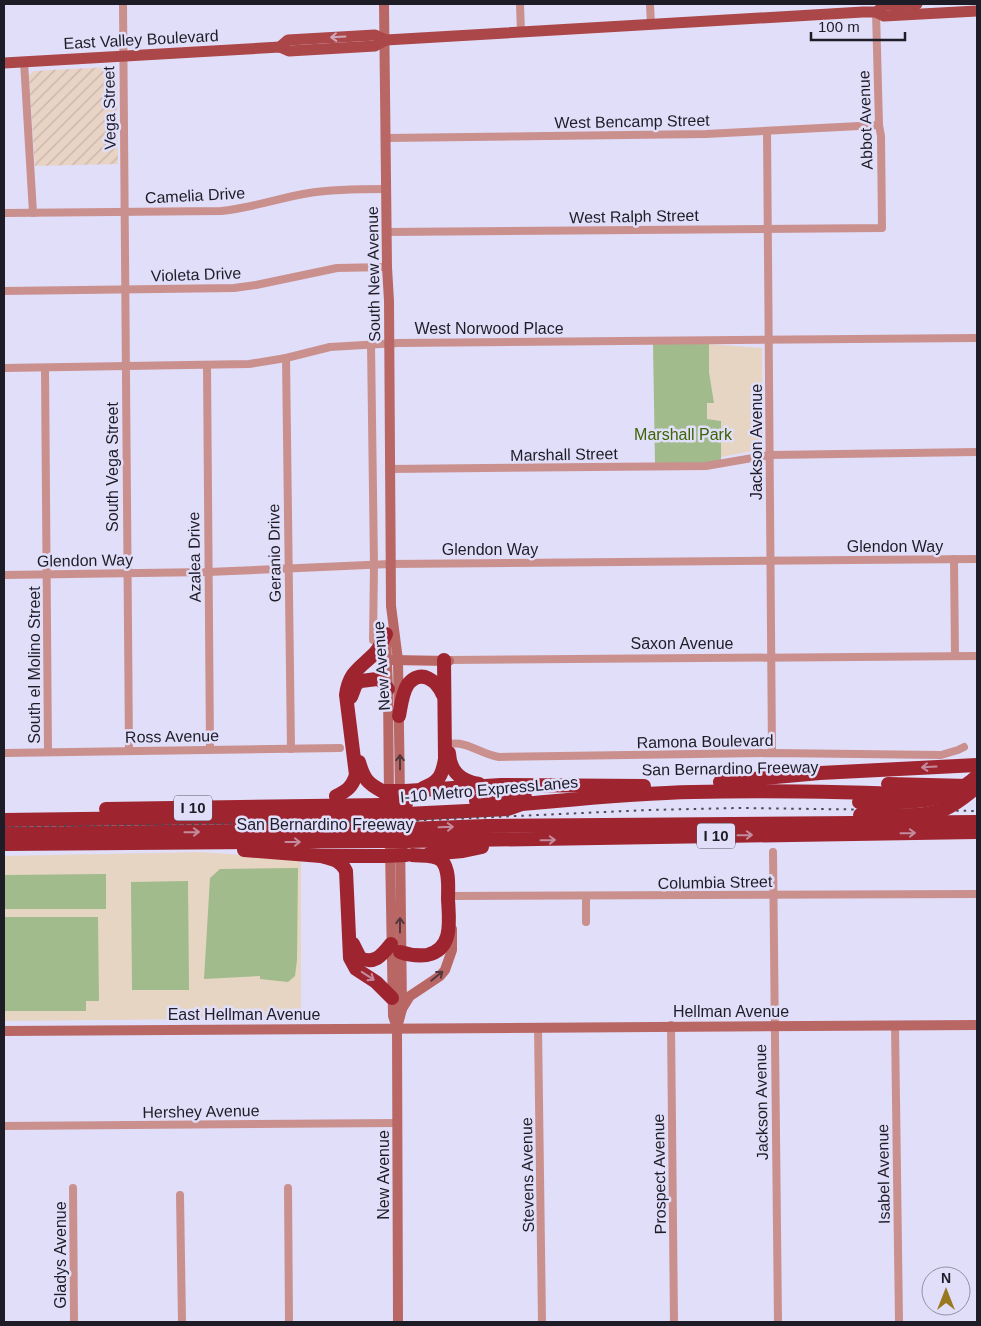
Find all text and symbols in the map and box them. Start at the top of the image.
scale bar [811,10,905,42]
text: 100 m [818,18,860,35]
street label: East Valley Boulevard [63,27,219,52]
one-way arrow [330,33,346,42]
street label: Vega Street [100,65,119,150]
street label: Abbot Avenue [855,70,876,170]
street label: West Bencamp Street [554,112,710,131]
street label: Camelia Drive [144,184,246,207]
street label: South New Avenue [364,206,383,342]
street label: West Ralph Street [569,207,699,226]
street label: Violeta Drive [151,264,242,285]
street label: West Norwood Place [414,320,564,337]
street label: Jackson Avenue [748,384,765,500]
street label: South Vega Street [104,402,121,532]
park label: Marshall Park [634,426,733,443]
street label: Marshall Street [510,445,619,464]
street label: Geranio Drive [265,503,284,602]
street label: Azalea Drive [185,511,204,602]
street label: Glendon Way [847,538,943,555]
street label: Glendon Way [442,541,538,558]
street label: Glendon Way [37,551,133,570]
street label: South el Molino Street [26,586,43,744]
street label: New Avenue [370,621,393,711]
street label: Saxon Avenue [631,635,734,652]
street label: Ross Avenue [125,727,219,746]
street label: Ramona Boulevard [636,732,774,751]
one-way arrow [395,755,404,771]
street label: San Bernardino Freeway [641,758,819,779]
one-way arrow [921,763,937,772]
street label: I-10 Metro ExpressLanes [399,773,579,806]
road number: I 10 [174,796,212,820]
street label: San Bernardino Freeway [237,816,413,833]
one-way arrow [438,823,454,832]
road number: I 10 [697,824,735,848]
one-way arrow [184,827,200,836]
one-way arrow [900,828,916,838]
one-way arrow [737,830,753,840]
one-way arrow [540,835,556,845]
one-way arrow [284,837,300,847]
street label: Columbia Street [658,873,773,892]
one-way arrow [395,917,405,934]
one-way arrow [361,971,375,982]
one-way arrow [431,971,444,982]
street label: Hellman Avenue [673,1003,789,1020]
street label: East Hellman Avenue [168,1006,320,1023]
street label: Jackson Avenue [752,1044,771,1160]
street label: Hershey Avenue [142,1102,260,1121]
street label: Prospect Avenue [650,1113,669,1234]
street label: Stevens Avenue [518,1117,537,1233]
street label: Isabel Avenue [874,1124,893,1224]
street label: New Avenue [375,1130,392,1220]
street label: Gladys Avenue [52,1201,69,1309]
north arrow [921,1266,971,1316]
text: N [941,1270,951,1286]

